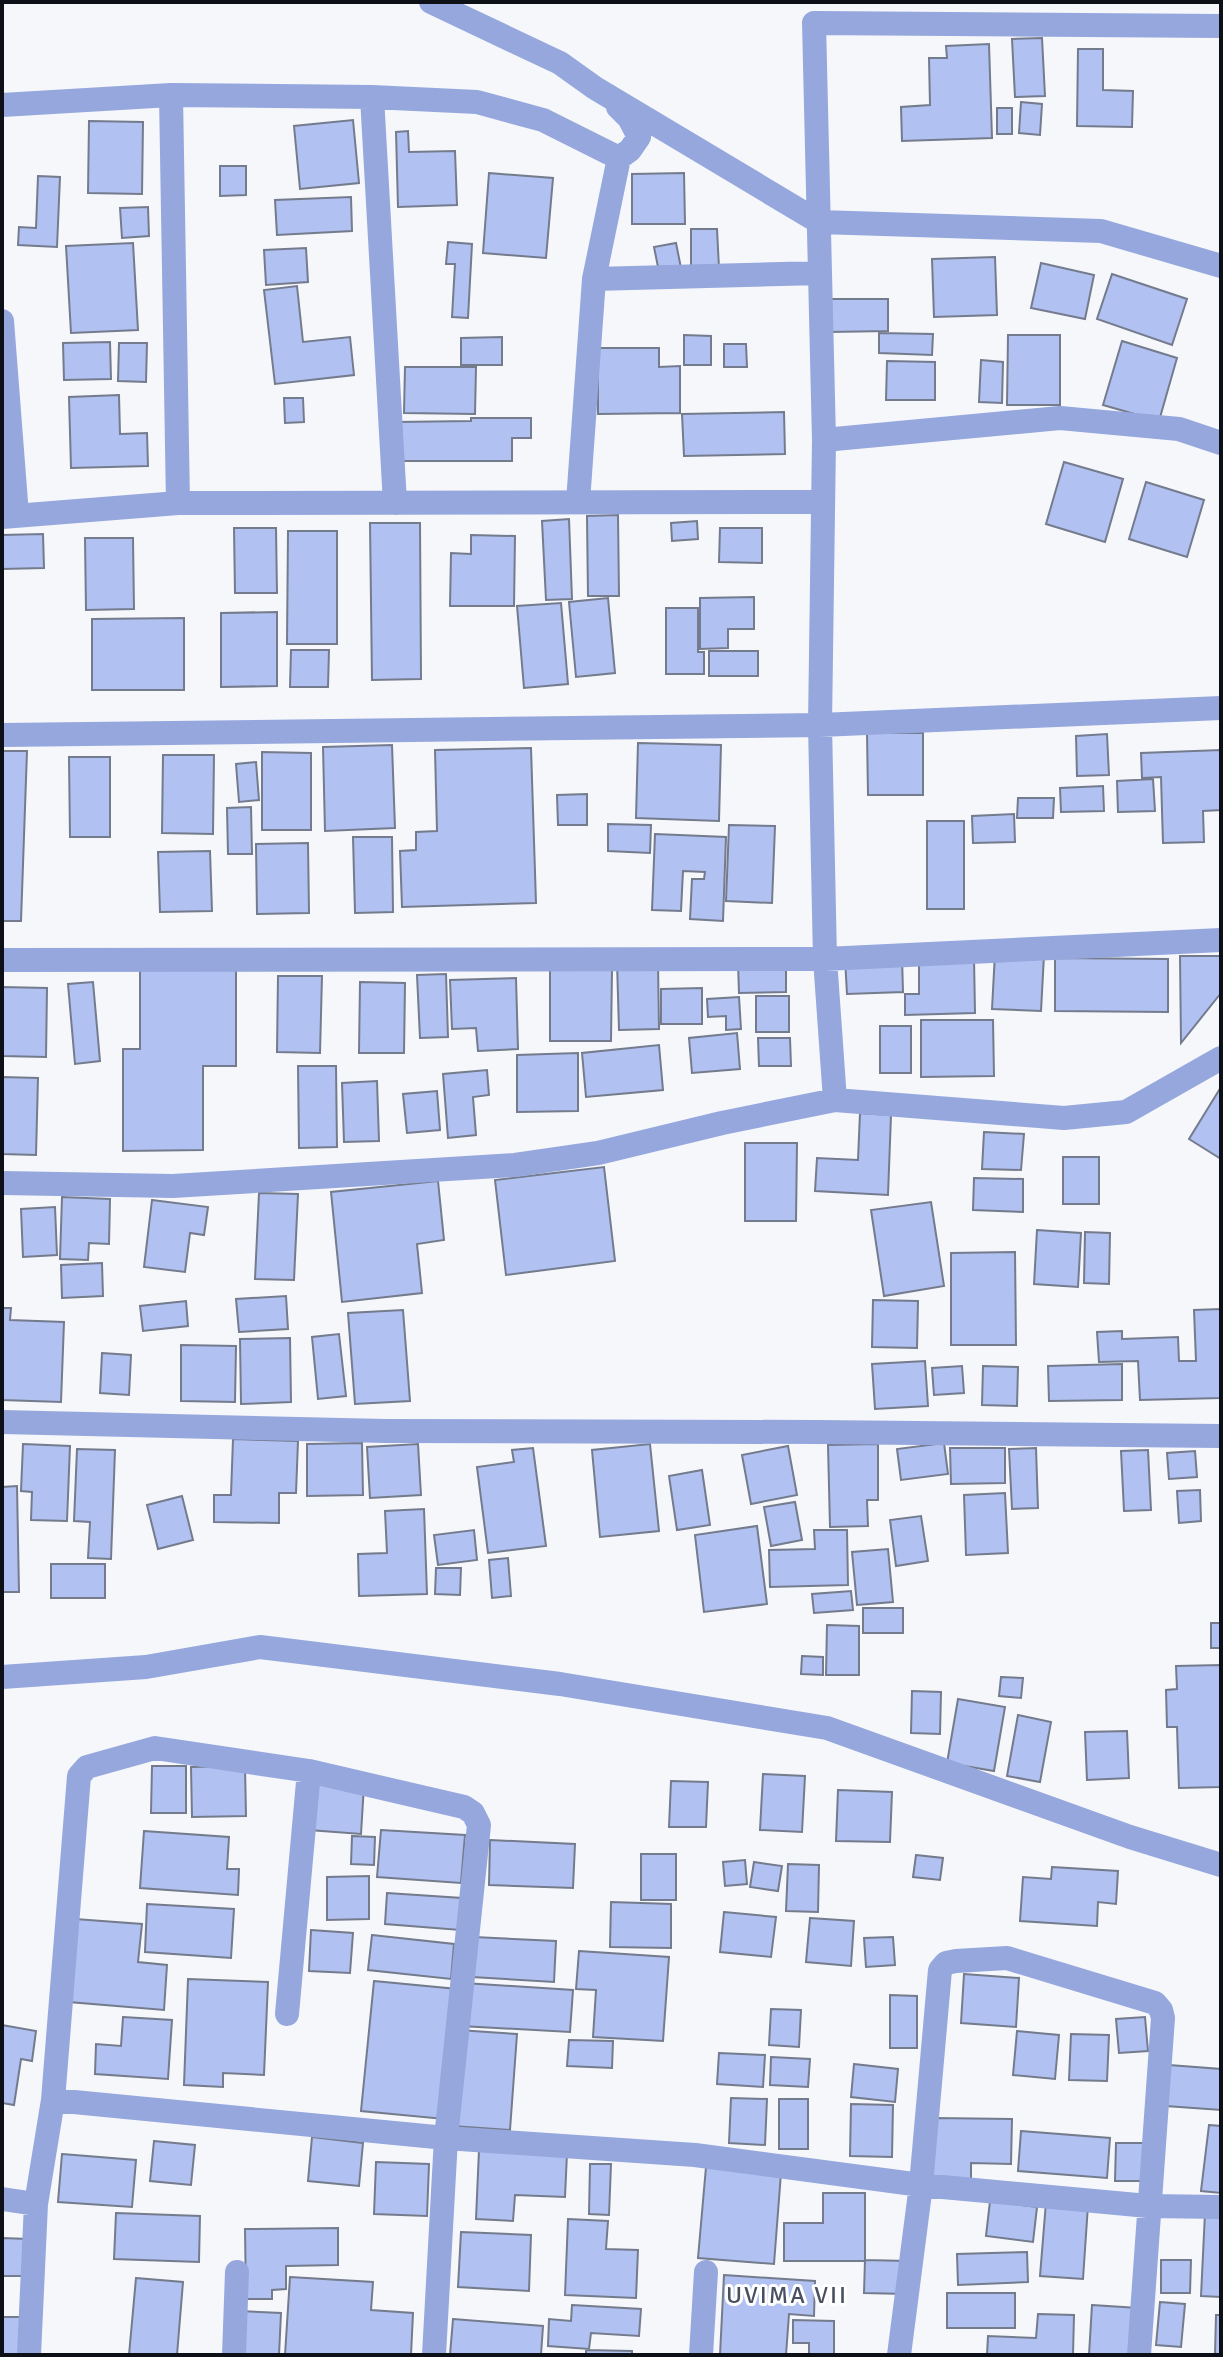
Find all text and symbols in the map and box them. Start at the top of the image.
district label: UVIMA VII [726,2280,848,2310]

